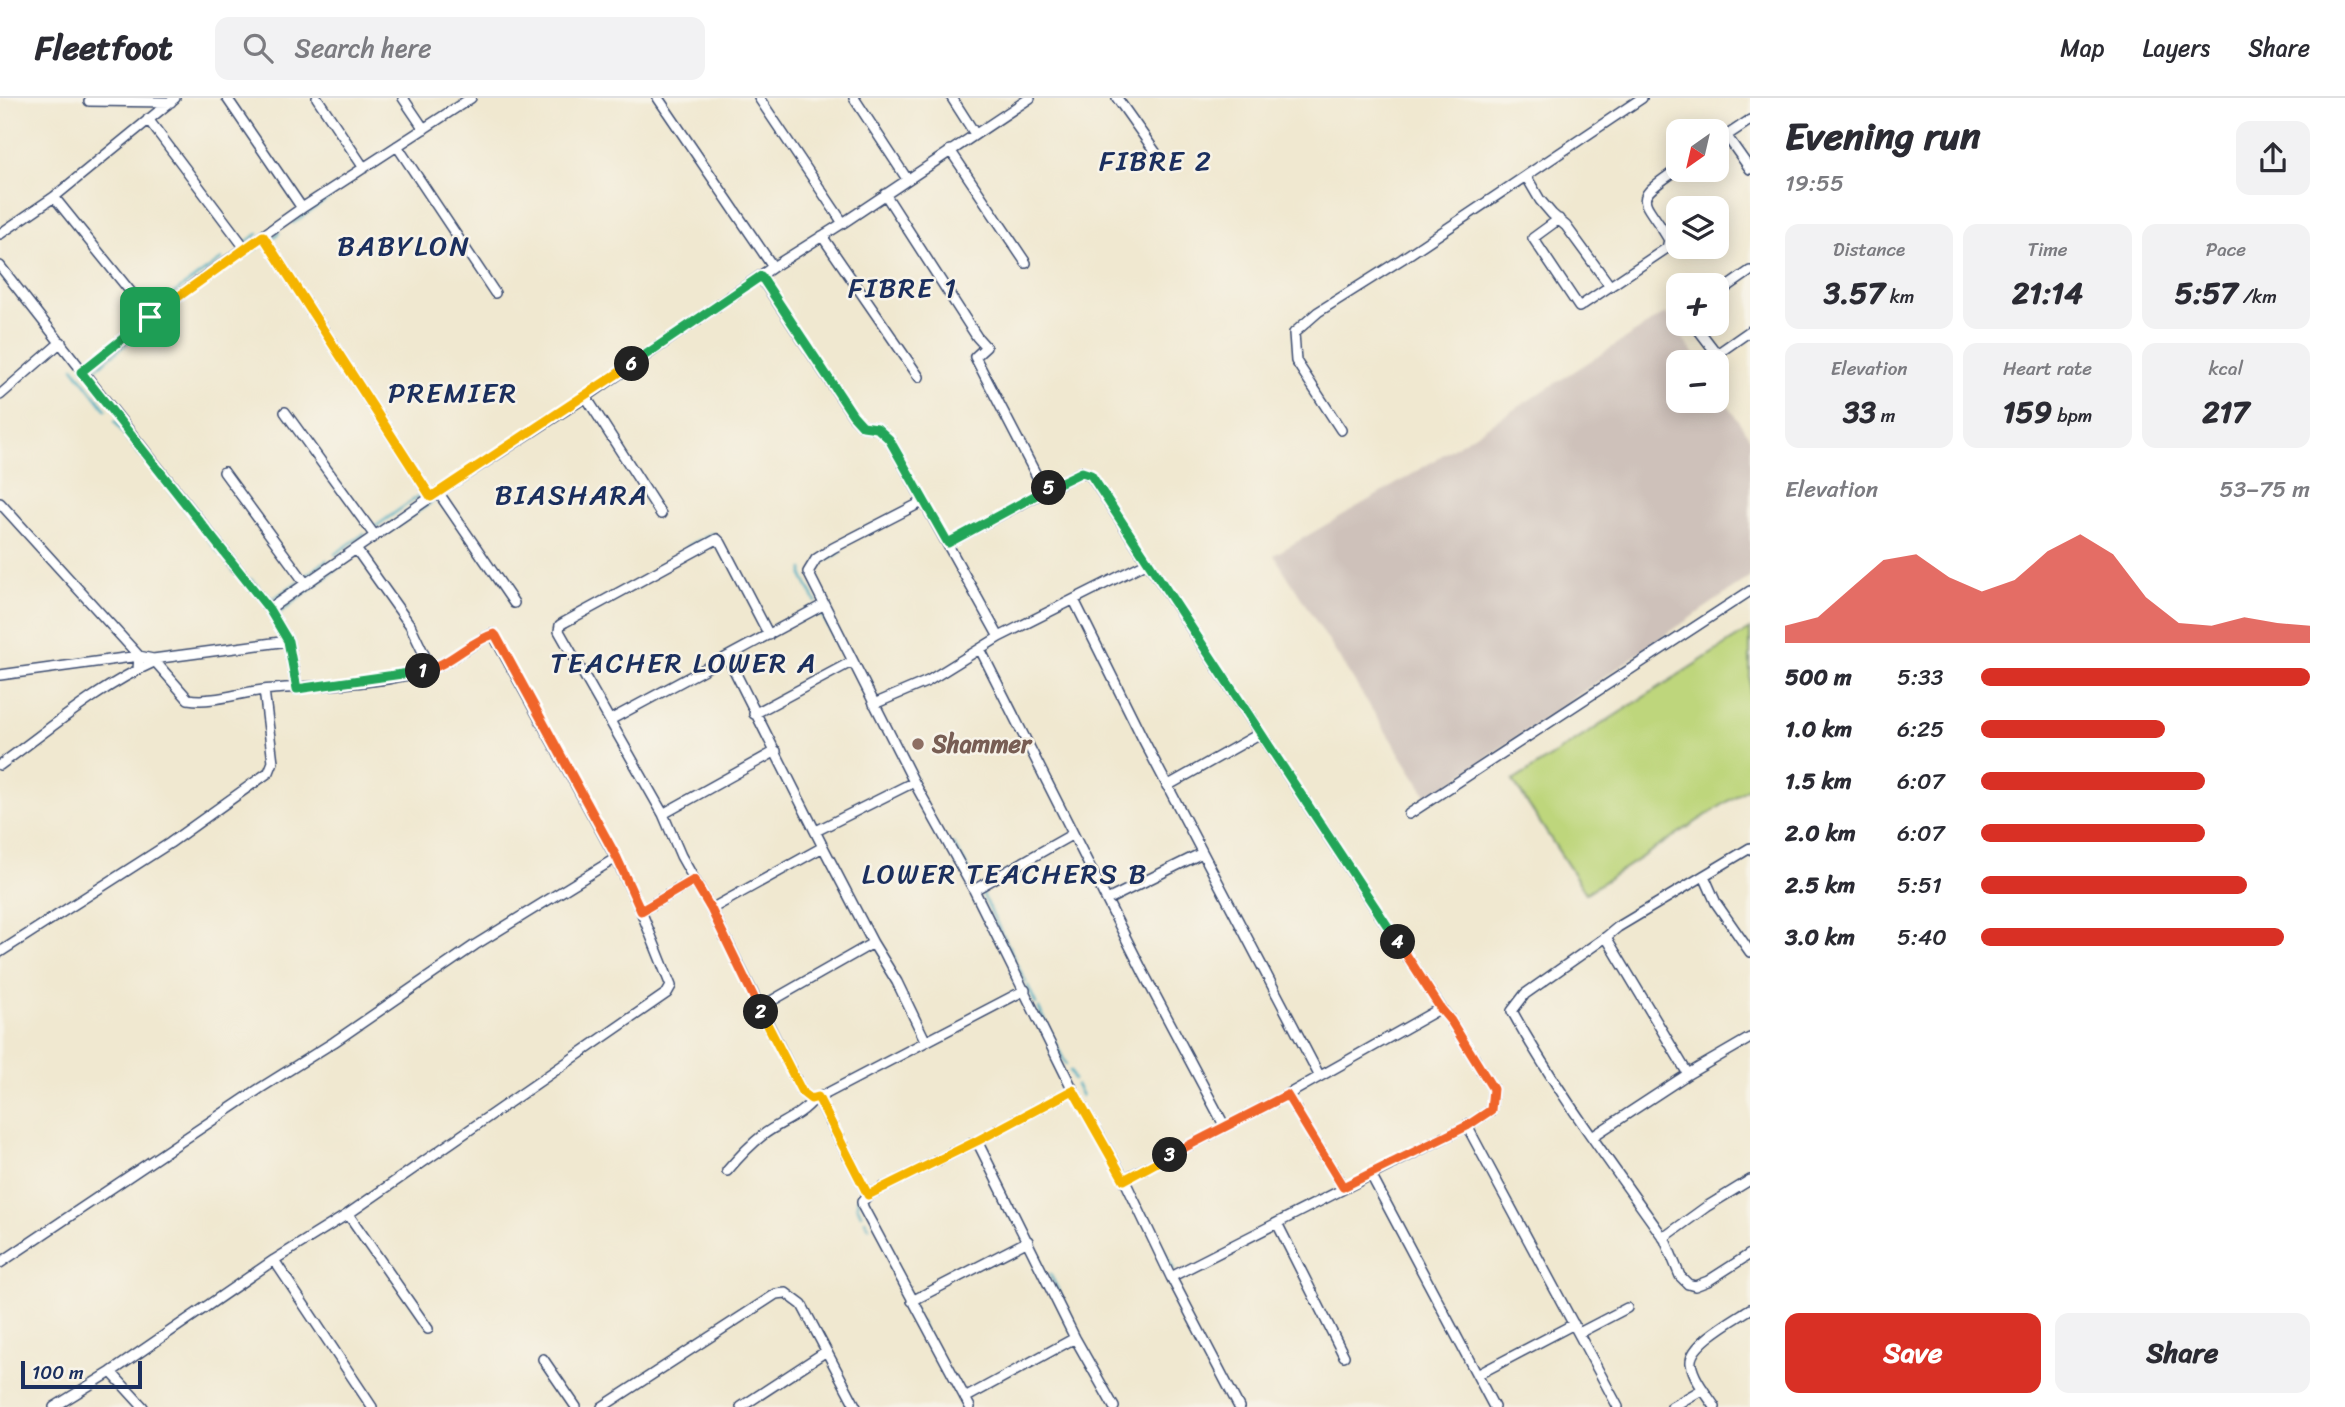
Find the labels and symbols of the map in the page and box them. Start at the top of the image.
north arrow [1666,119,1729,182]
district label: FIBRE 2 [1099,136,1213,185]
district label: BABYLON [337,221,471,270]
district label: FIBRE 1 [848,263,958,312]
pin [120,287,180,347]
pin: 6 [614,346,650,382]
district label: PREMIER [388,368,518,417]
district label: BIASHARA [495,470,649,519]
pin: 5 [1032,470,1066,506]
district label: TEACHER LOWER A [550,638,818,687]
pin: 1 [406,654,440,688]
place label: Shammer [931,723,1033,765]
marker: Shammer [910,736,926,752]
district label: LOWER TEACHERS B [862,849,1148,898]
pin: 4 [1380,924,1416,960]
pin: 2 [744,995,778,1030]
pin: 3 [1152,1138,1188,1172]
scale bar [21,1358,142,1390]

